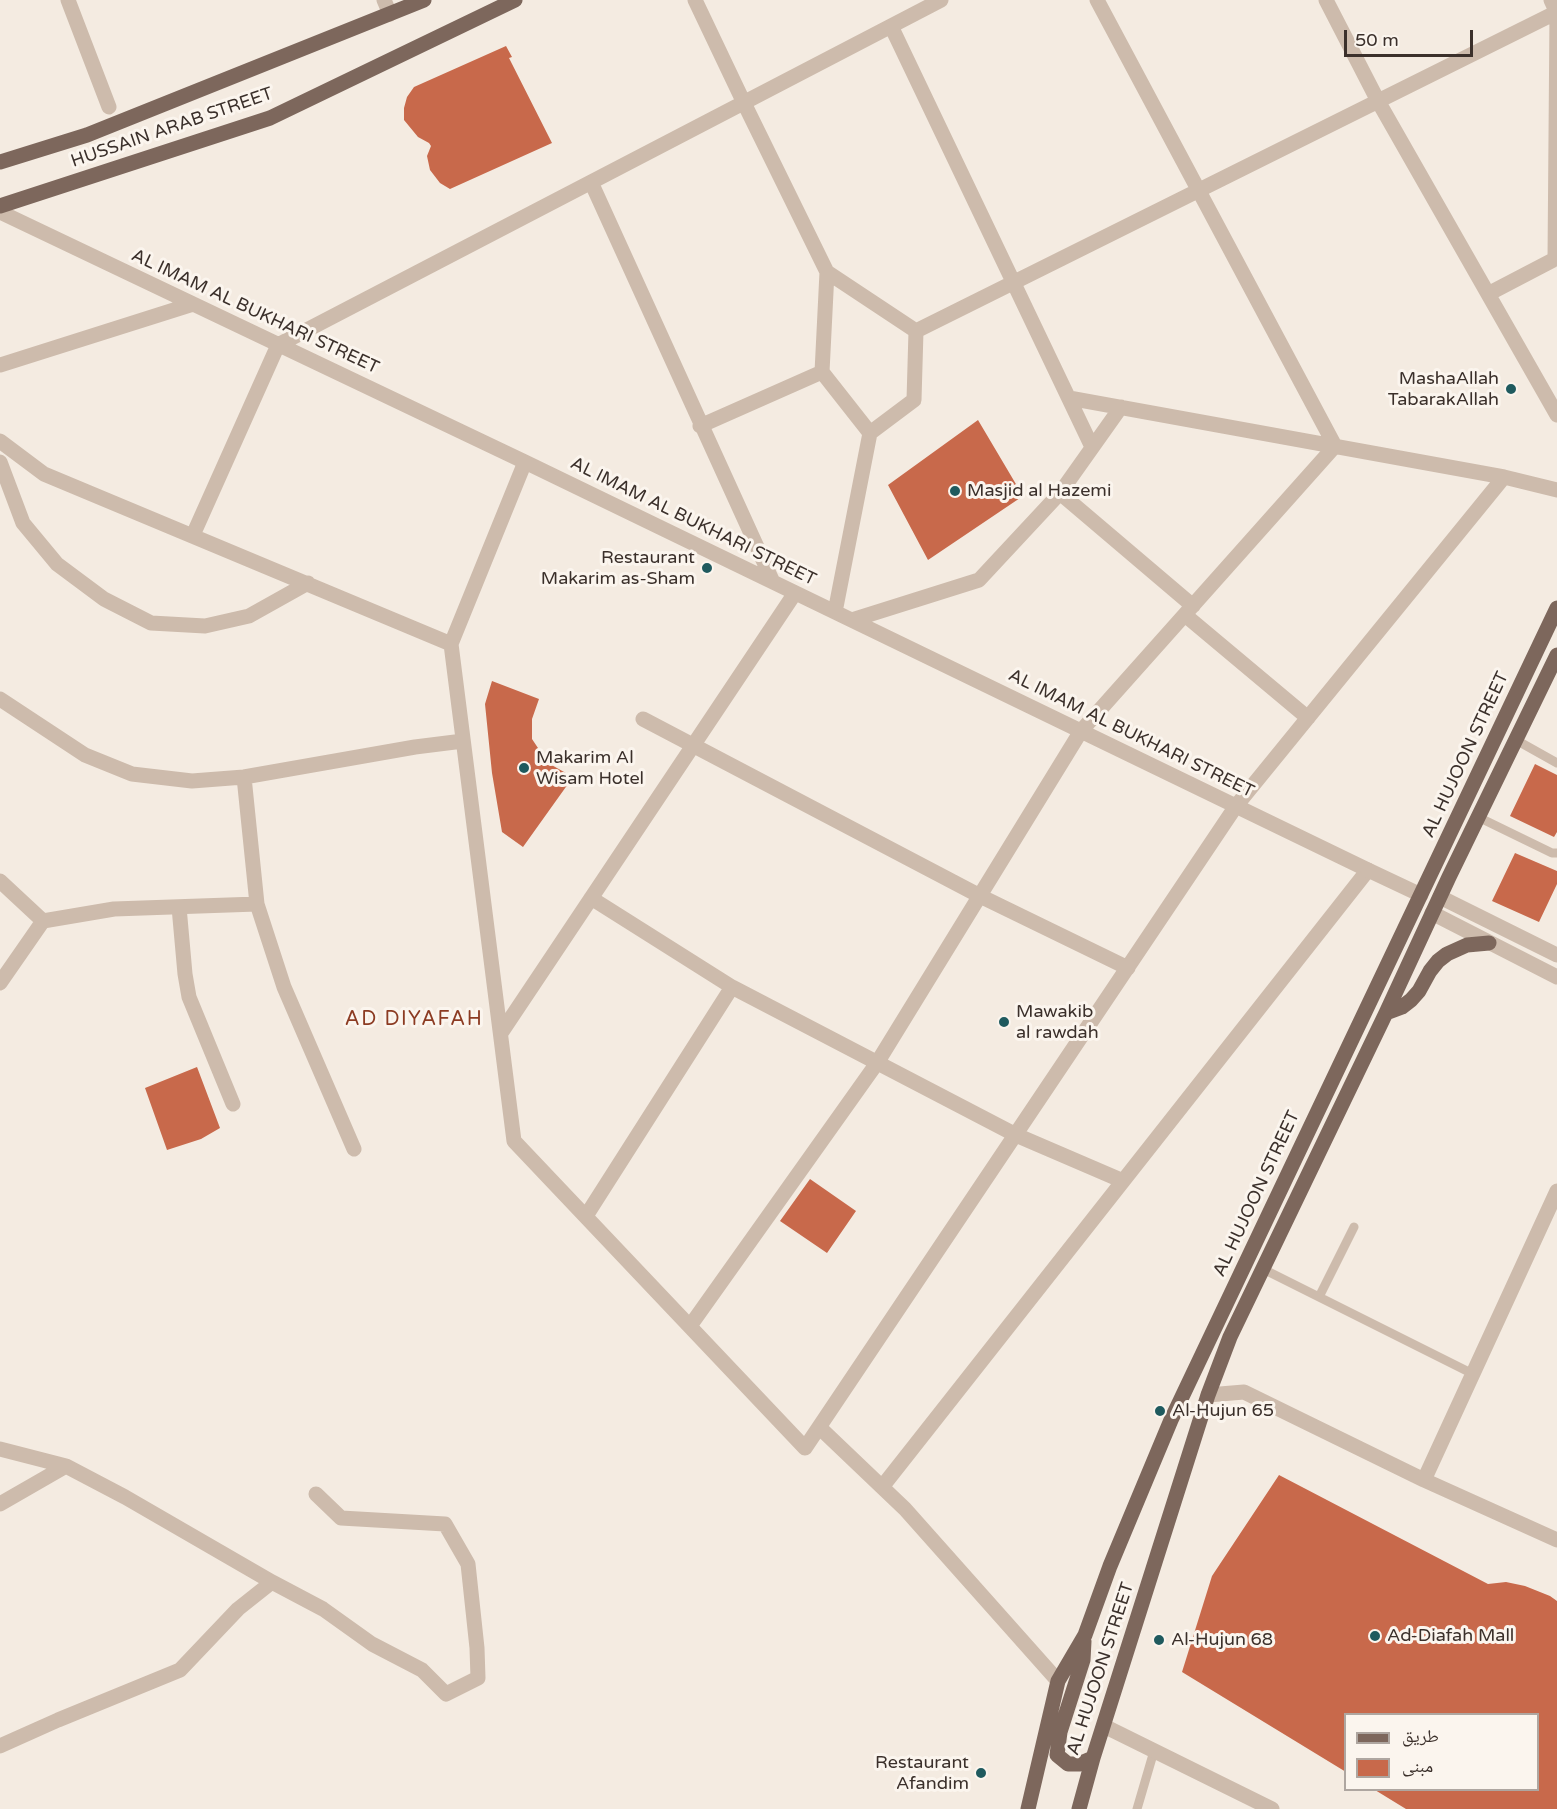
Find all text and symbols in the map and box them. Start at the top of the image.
scale bar [1347,18,1476,56]
text: 50 m [1355,29,1399,51]
street label: HUSSAIN ARAB STREET [68,83,276,173]
street label: AL IMAM AL BUKHARI STREET [128,245,382,379]
place label: MashaAllah TabarakAllah [1388,368,1499,410]
marker: MashaAllah TabarakAllah [1504,382,1518,396]
street label: AL IMAM AL BUKHARI STREET [567,453,819,591]
place label: Masjid al Hazemi [967,480,1111,502]
marker: Masjid al Hazemi [948,484,962,498]
place label: Restaurant Makarim as-Sham [541,547,695,590]
marker: Restaurant Makarim as-Sham [700,561,714,575]
street label: AL IMAM AL BUKHARI STREET [1005,665,1257,803]
street label: AL HUJOON STREET [1418,669,1514,841]
place label: Makarim Al Wisam Hotel [536,747,644,789]
marker: Makarim Al Wisam Hotel [517,761,531,775]
place label: Mawakib al rawdah [1016,1001,1099,1044]
district label: AD DIYAFAH [345,1008,483,1032]
marker: Mawakib al rawdah [997,1015,1011,1029]
street label: AL HUJOON STREET [1209,1108,1305,1280]
place label: Al-Hujun 65 [1172,1400,1274,1422]
marker: Al-Hujun 65 [1153,1404,1167,1418]
street label: AL HUJOON STREET [1063,1580,1139,1758]
place label: Ad-Diafah Mall [1387,1625,1514,1647]
place label: Al-Hujun 68 [1171,1629,1273,1651]
marker: Ad-Diafah Mall [1368,1629,1382,1643]
marker: Al-Hujun 68 [1152,1633,1166,1647]
legend [1344,1713,1539,1791]
text: طريق [1402,1725,1439,1747]
place label: Restaurant Afandim [875,1752,969,1794]
text: مبنى [1402,1755,1433,1777]
marker: Restaurant Afandim [974,1766,988,1780]

